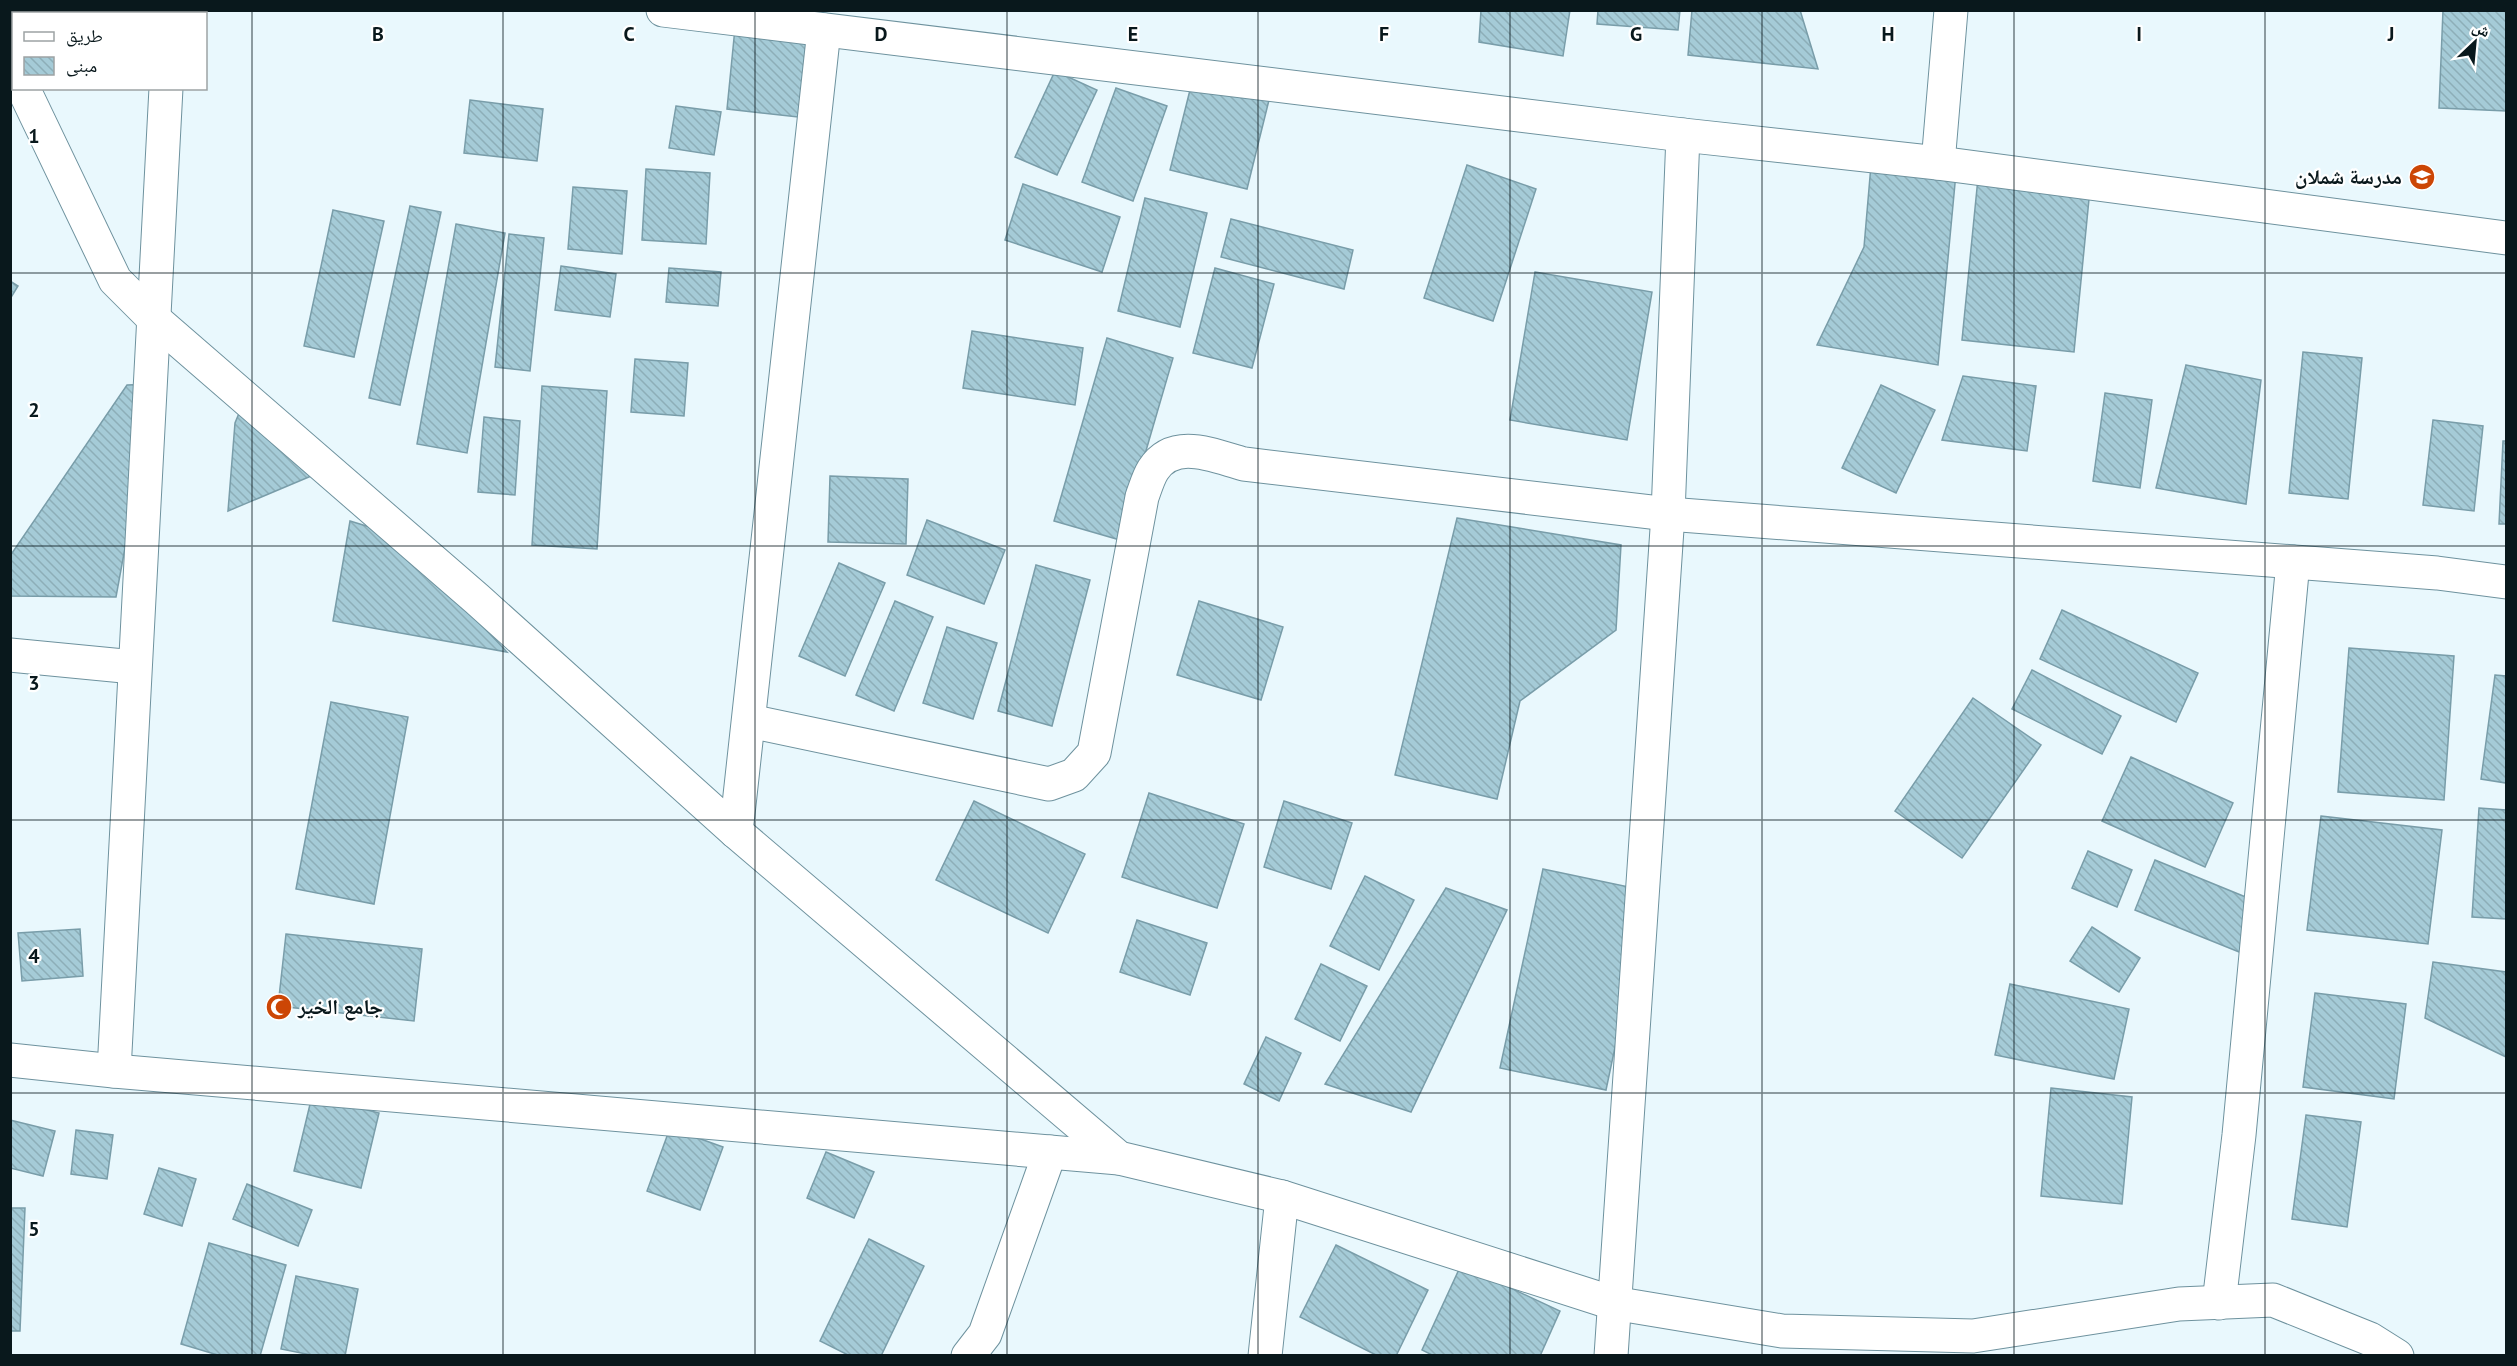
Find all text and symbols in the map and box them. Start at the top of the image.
legend [12,12,207,90]
north arrow [2445,12,2505,72]
text: ش [2470,16,2494,41]
text: B [372,21,384,47]
text: C [623,21,635,47]
text: D [875,21,888,47]
text: E [1128,21,1138,47]
text: F [1379,21,1389,47]
text: G [1630,21,1642,47]
text: H [1881,21,1895,47]
text: I [2136,21,2142,47]
text: J [2387,21,2394,47]
text: طريق [66,24,103,47]
text: مبنى [66,54,97,77]
text: 1 [28,123,40,149]
school or university icon: مدرسة شملان [2407,162,2437,192]
place label: مدرسة شملان [2295,163,2402,190]
text: 2 [28,397,40,423]
text: 3 [28,670,40,696]
text: 4 [28,943,40,969]
mosque icon: جامع الخير [264,992,294,1022]
place label: جامع الخير [297,993,383,1021]
text: 5 [28,1216,40,1242]

